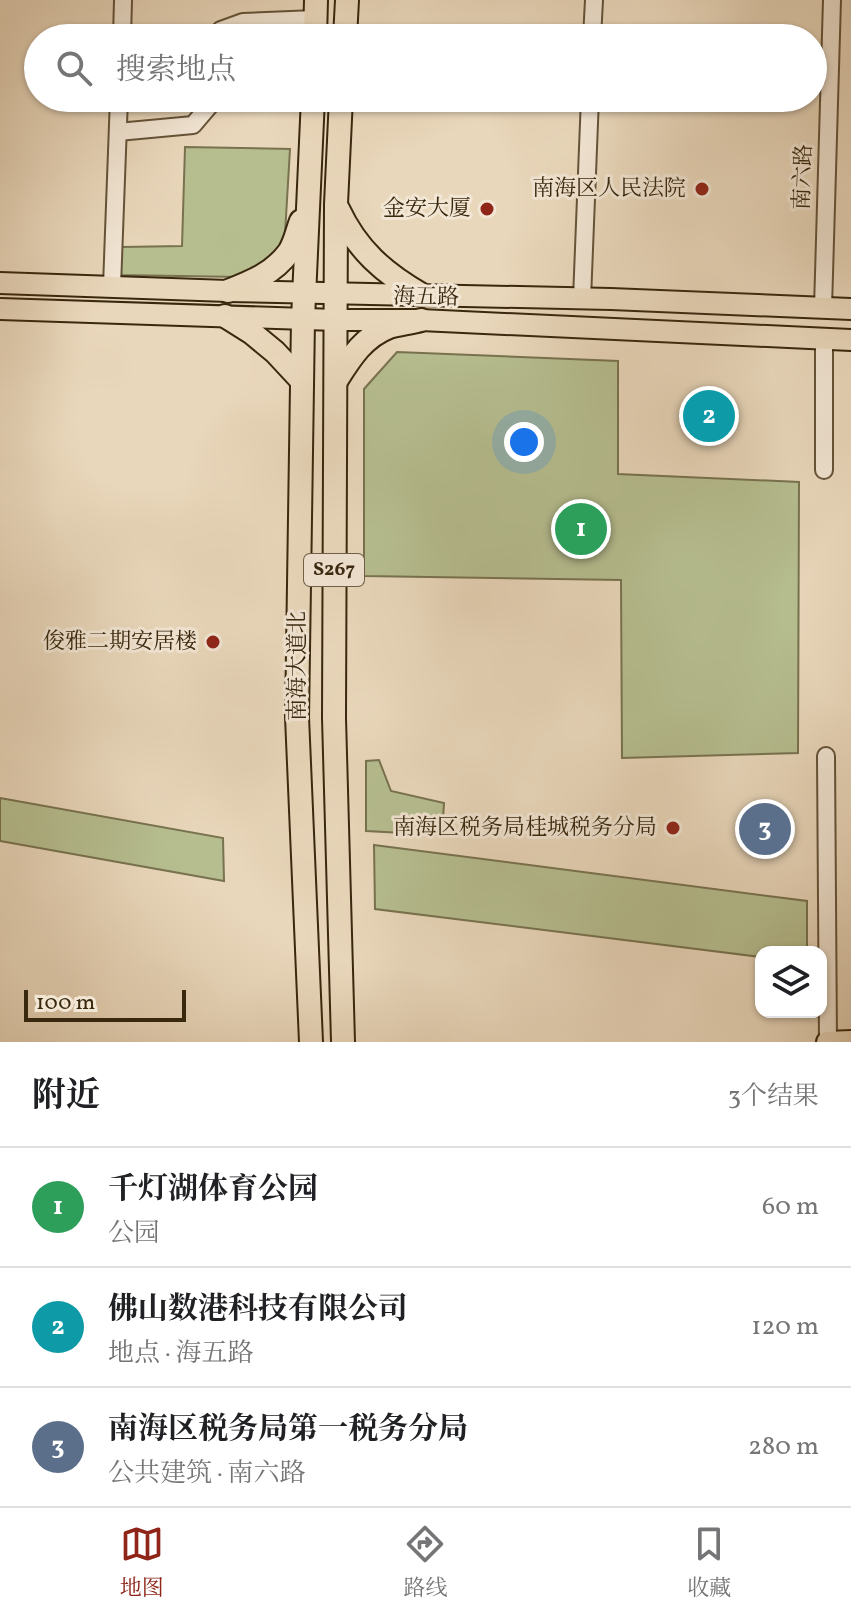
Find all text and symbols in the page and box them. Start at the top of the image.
search box [24,24,827,112]
icon: search [52,46,96,90]
text: 搜索地点 [116,50,236,92]
street label: 南六路 [787,143,821,211]
place label: 南海区人民法院 [532,174,686,205]
marker: 南海区人民法院 [693,180,711,198]
place label: 金安大厦 [383,194,471,225]
marker: 金安大厦 [478,200,496,218]
street label: 海五路 [393,282,459,314]
pin: 2 [683,386,735,446]
your location [504,422,544,462]
pin: 1 [555,499,607,559]
road number: S267 [304,554,364,586]
street label: 南海大道北 [283,611,314,721]
place label: 俊雅二期安居楼 [43,627,197,658]
marker: 俊雅二期安居楼 [204,633,222,651]
pin: 3 [739,799,791,859]
place label: 南海区税务局桂城税务分局 [393,813,657,844]
marker: 南海区税务局桂城税务分局 [664,819,682,837]
map controls [755,946,827,1018]
button: layers [755,946,827,1018]
scale bar [24,986,186,1022]
text: 100 m [36,988,95,1019]
text: 附近 [32,1074,100,1121]
text: 3个结果 [728,1079,819,1115]
text: 千灯湖体育公园 [108,1169,318,1211]
text: 1 [53,1189,63,1225]
text: 60 m [762,1189,819,1225]
text: 公园 [108,1216,160,1252]
text: 佛山数港科技有限公司 [108,1289,408,1331]
text: 2 [51,1309,65,1345]
text: 120 m [751,1309,819,1345]
text: 地点 · 海五路 [108,1336,254,1372]
text: 南海区税务局第一税务分局 [108,1409,468,1451]
text: 3 [51,1429,65,1465]
text: 280 m [748,1429,819,1465]
text: 公共建筑 · 南六路 [108,1456,306,1492]
tab: 地图 [120,1522,164,1605]
tab: 路线 [403,1522,447,1605]
tab: 收藏 [687,1522,731,1605]

